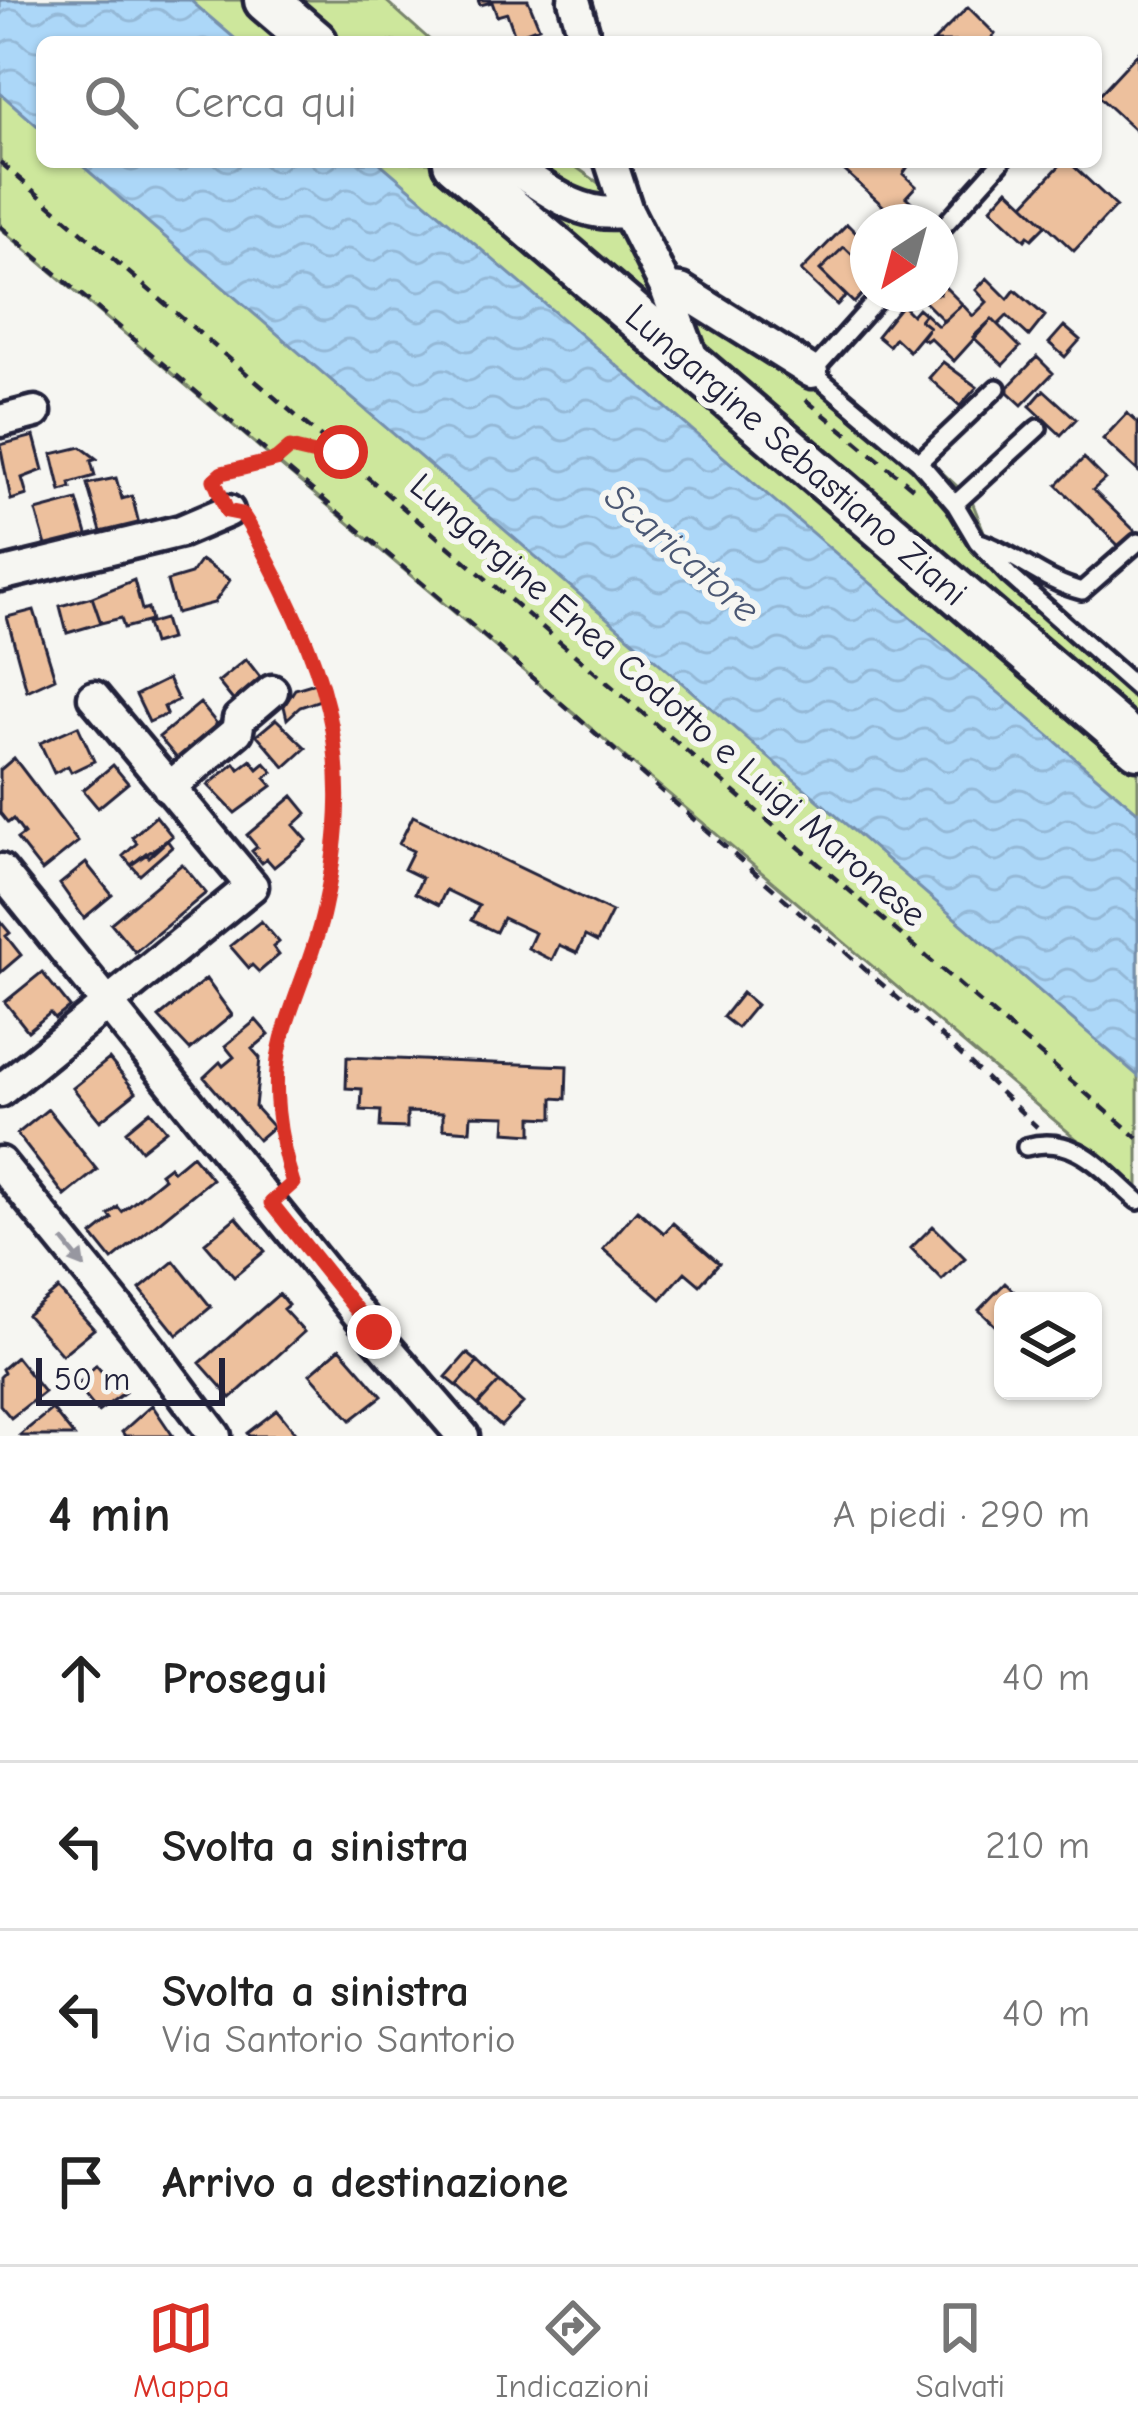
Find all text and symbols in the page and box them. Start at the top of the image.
search box [36,36,1102,168]
icon: search [78,69,144,135]
text: Cerca qui [174,76,357,128]
north arrow [850,204,958,312]
street label: Lungargine Sebastiano Ziani [617,296,975,614]
route start [314,425,368,479]
street label: Lungargine Enea Codotto e Luigi Maronese [402,465,934,935]
water label: Scaricatore [596,474,768,632]
one-way arrow [61,1238,86,1269]
map controls [994,1292,1102,1400]
button: layers [994,1292,1102,1400]
route end [347,1305,401,1359]
scale bar [36,1352,225,1405]
text: 50 m [54,1360,130,1398]
text: 4 min [48,1485,171,1544]
text: A piedi · 290 m [833,1492,1090,1537]
icon: ahead [48,1645,114,1711]
text: Prosegui [162,1652,328,1704]
text: 40 m [1002,1655,1090,1700]
icon: left [48,1813,114,1879]
text: Svolta a sinistra [162,1820,469,1872]
text: 210 m [985,1823,1090,1868]
text: Svolta a sinistra [162,1965,469,2017]
icon: left [48,1981,114,2047]
text: 40 m [1002,1991,1090,2036]
text: Via Santorio Santorio [162,2017,516,2062]
icon: arrive [48,2149,114,2215]
text: Arrivo a destinazione [162,2156,568,2208]
tab: Mappa [133,2295,230,2405]
tab: Indicazioni [496,2295,650,2405]
tab: Salvati [916,2295,1005,2405]

